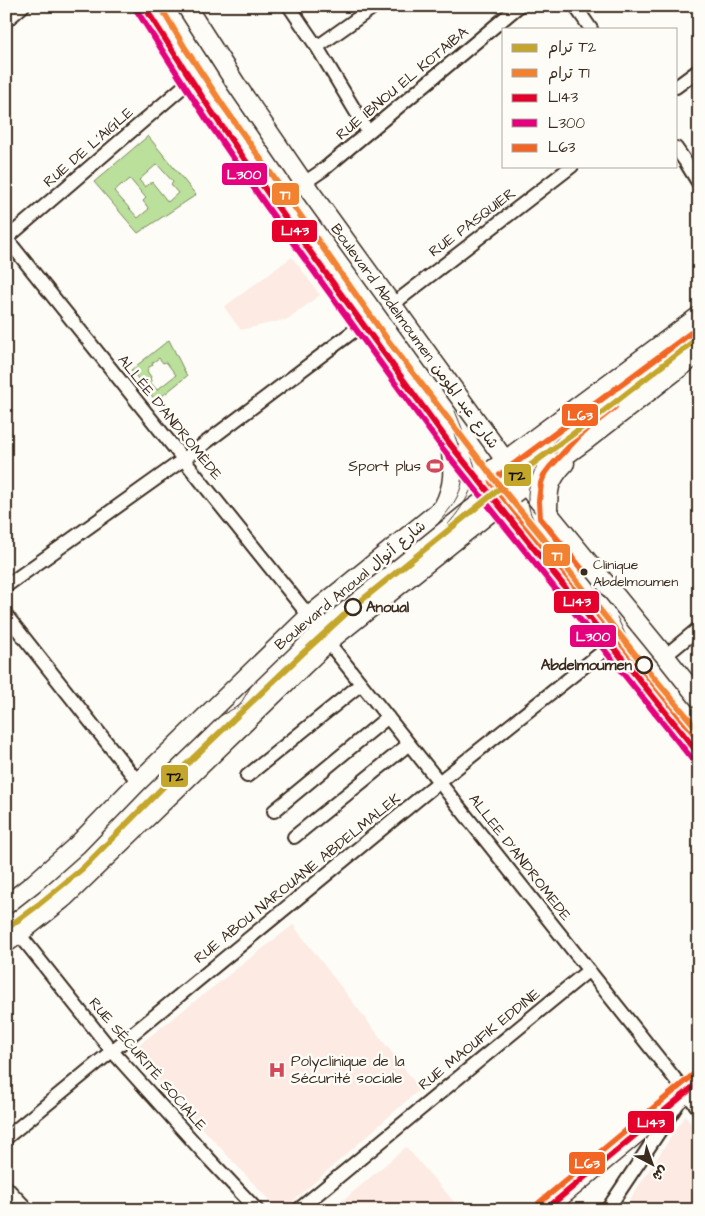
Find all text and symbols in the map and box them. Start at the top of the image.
street label: RUE IBNOU EL KOTAIBA [332,22,473,145]
legend [502,28,678,168]
text: ترام T2 [548,37,597,59]
text: ترام T1 [548,63,590,85]
text: L143 [548,87,579,108]
street label: RUE DE L'AIGLE [39,102,138,192]
text: L300 [548,113,585,134]
text: L63 [548,137,576,158]
line badge: L300 [221,162,268,186]
text: L300 [227,165,261,185]
line badge: T1 [271,182,300,206]
street label: RUE PASQUIER [425,183,520,262]
text: T1 [279,185,290,205]
line badge: L143 [271,219,318,243]
street label: Boulevard Abdelmoumen شارع عبد المومن [326,219,504,453]
text: L143 [281,221,310,241]
street label: ALLÉE D'ANDROMÈDE [112,350,227,485]
line badge: L63 [561,403,599,427]
text: L63 [567,406,594,426]
place label: Sport plus [348,456,421,477]
sports icon: Sport plus [425,456,445,476]
line badge: T2 [503,463,532,487]
text: T2 [508,466,526,486]
street label: Boulevard Anoual شارع أنوال [271,517,429,653]
line badge: T1 [542,543,571,567]
text: T1 [551,546,562,566]
place label: Clinique Abdelmoumen [593,555,678,592]
marker: Clinique Abdelmoumen [579,567,589,577]
line badge: L143 [553,590,600,614]
text: L143 [563,592,592,612]
marker: Anoual [344,598,362,616]
place label: Anoual [366,598,409,616]
line badge: L300 [569,624,617,648]
text: L300 [576,627,610,647]
place label: Abdelmoumen [541,655,632,676]
marker: Abdelmoumen [635,656,653,674]
line badge: T2 [160,764,189,788]
text: T2 [166,767,184,787]
street label: RUE ABOU NAROUANE ABDELMALEK [190,788,405,969]
street label: ALLEE D'ANDROMEDE [463,790,576,925]
street label: RUE MAOUFIK EDDINE [414,984,545,1095]
street label: RUE SÉCURITÉ SOCIALE [84,993,211,1136]
place label: Polyclinique de la Sécurité sociale [291,1051,405,1089]
hospital icon: Polyclinique de la Sécurité sociale [267,1060,287,1080]
line badge: L143 [627,1110,675,1134]
text: L143 [637,1113,666,1133]
north arrow [628,1138,678,1188]
line badge: L63 [568,1151,606,1175]
text: L63 [574,1154,601,1174]
text: ش [647,1160,672,1186]

